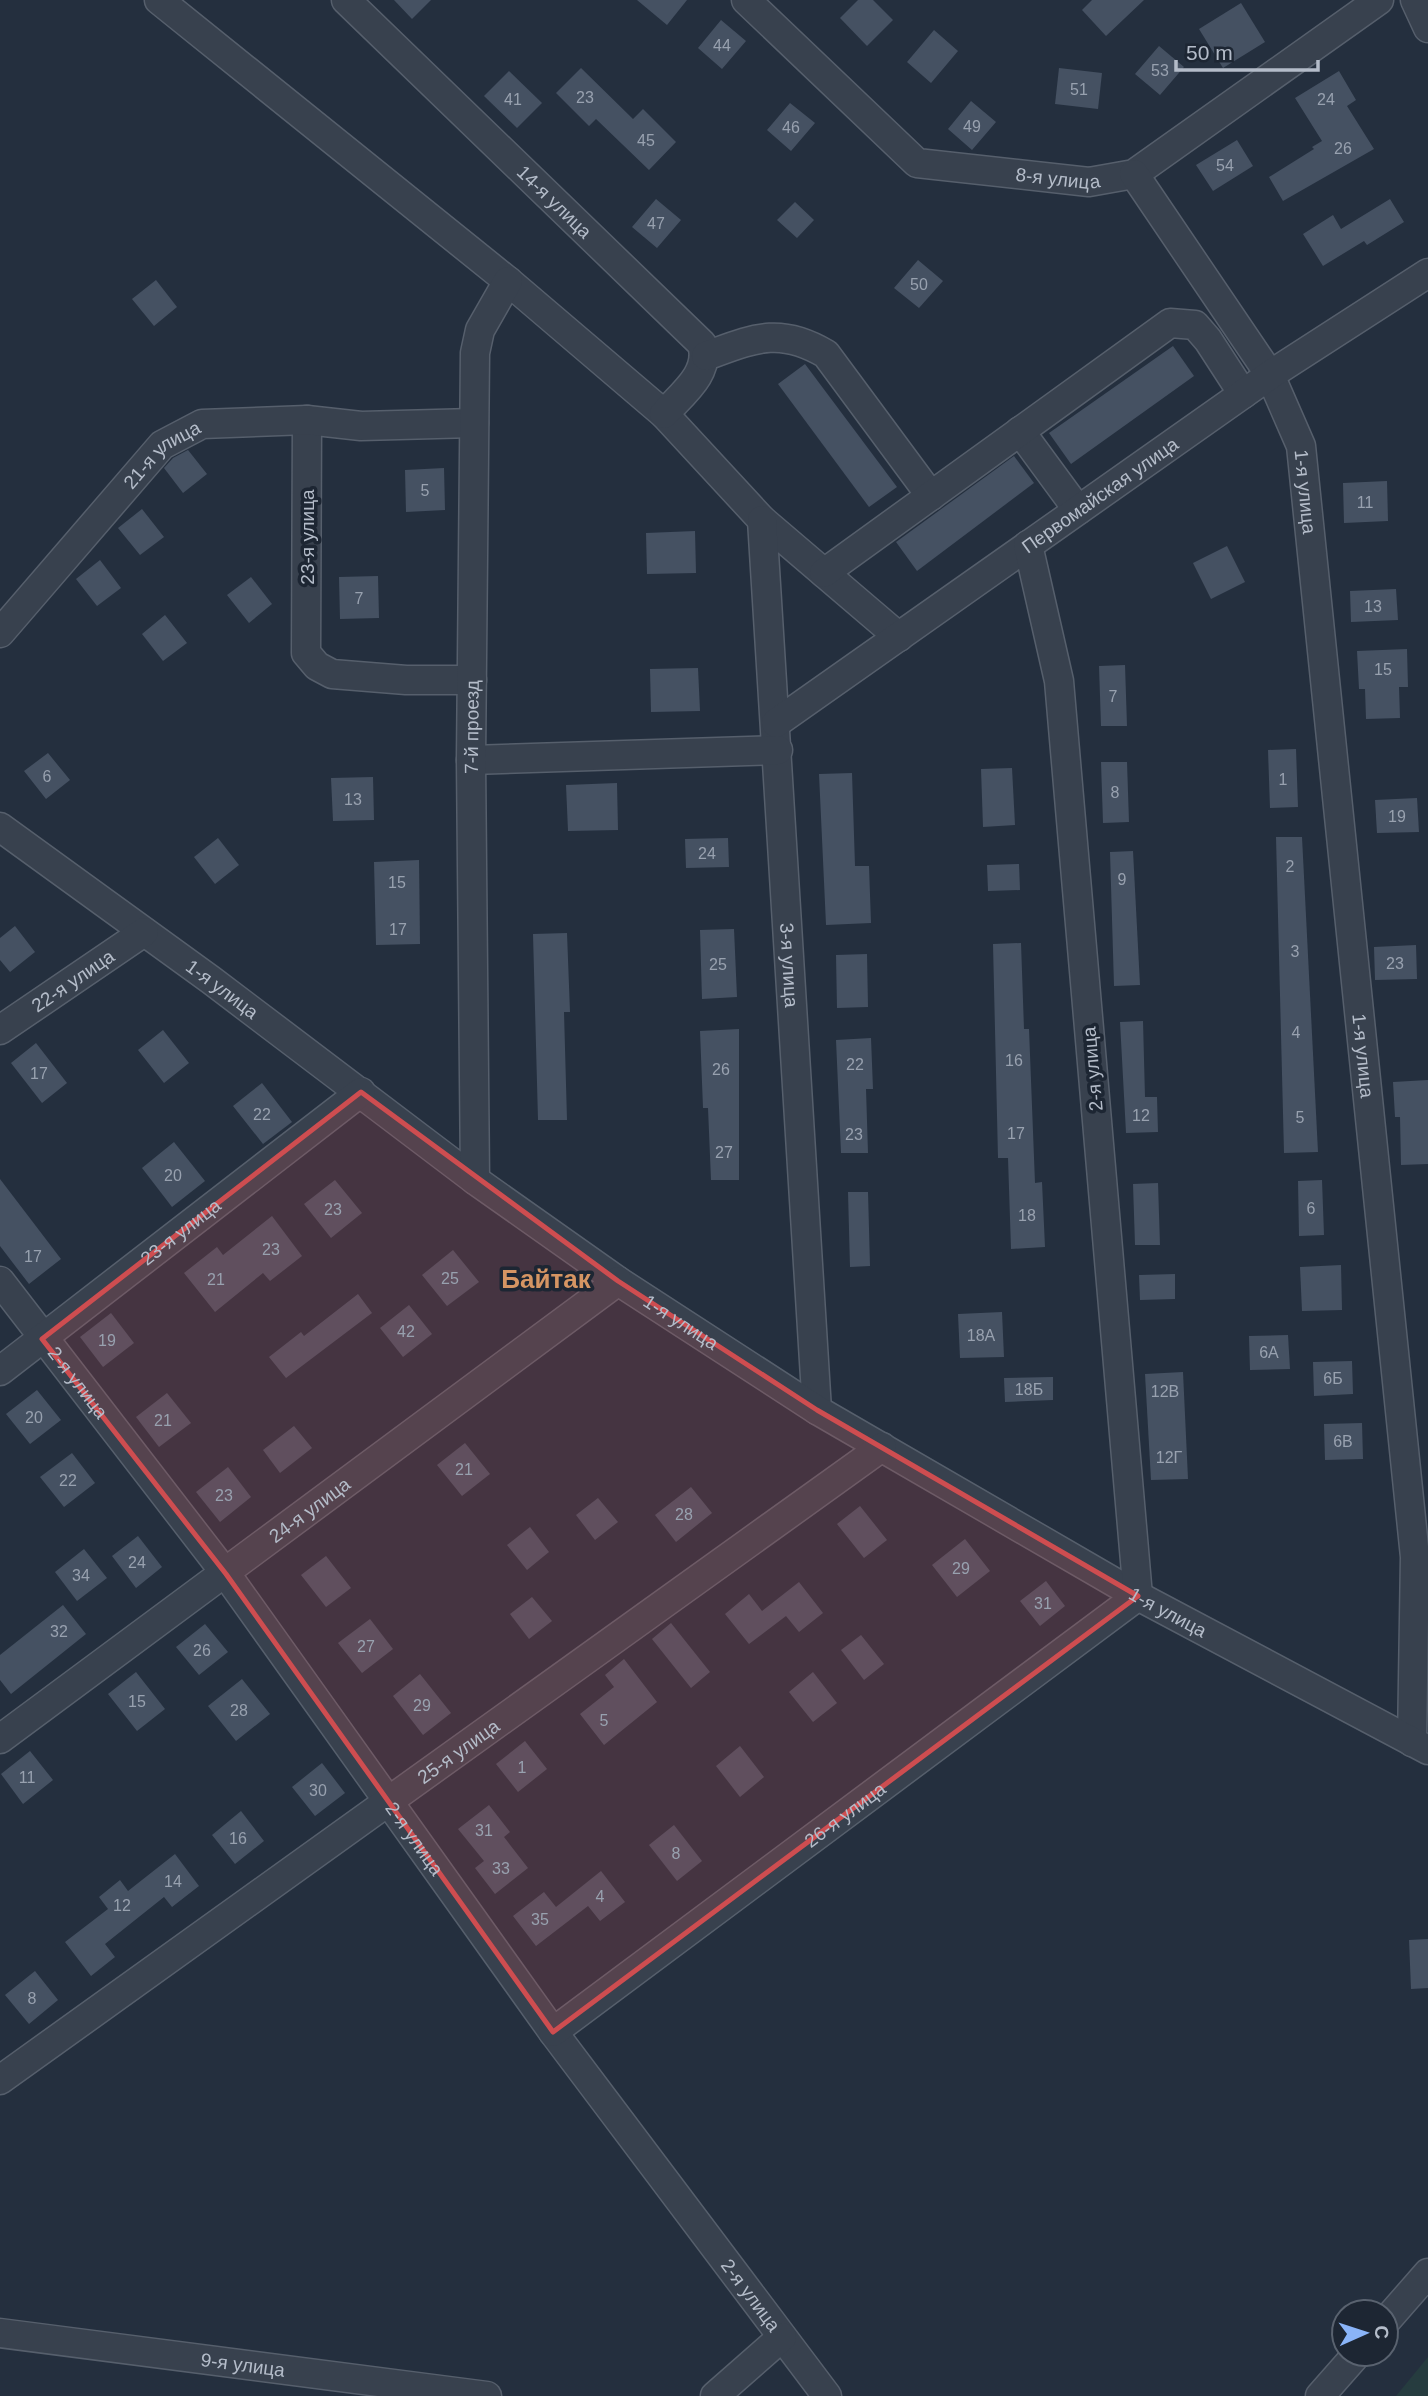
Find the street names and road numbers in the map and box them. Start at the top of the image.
street label: 14-я улица [513,161,596,243]
street label: 8-я улица [1015,164,1102,193]
street label: 21-я улица [119,417,204,493]
street label: Первомайская улица [1018,433,1183,558]
street label: 1-я улица [1290,448,1320,535]
street label: 23-я улица [297,489,318,585]
street label: 7-й проезд [461,680,483,774]
street label: 3-я улица [776,922,802,1009]
street label: 22-я улица [28,945,119,1016]
street label: 1-я улица [182,955,263,1023]
street label: 1-я улица [1348,1012,1378,1099]
street label: 2-я улица [1078,1025,1107,1112]
street label: 23-я улица [137,1194,225,1269]
street label: 1-я улица [639,1290,722,1354]
street label: 2-я улица [44,1343,112,1423]
street label: 24-я улица [265,1473,355,1547]
street label: 1-я улица [1125,1583,1210,1642]
street label: 25-я улица [414,1715,504,1788]
street label: 26-я улица [801,1778,890,1852]
street label: 2-я улица [381,1798,448,1880]
street label: 2-я улица [717,2255,785,2336]
street label: 9-я улица [200,2349,287,2381]

